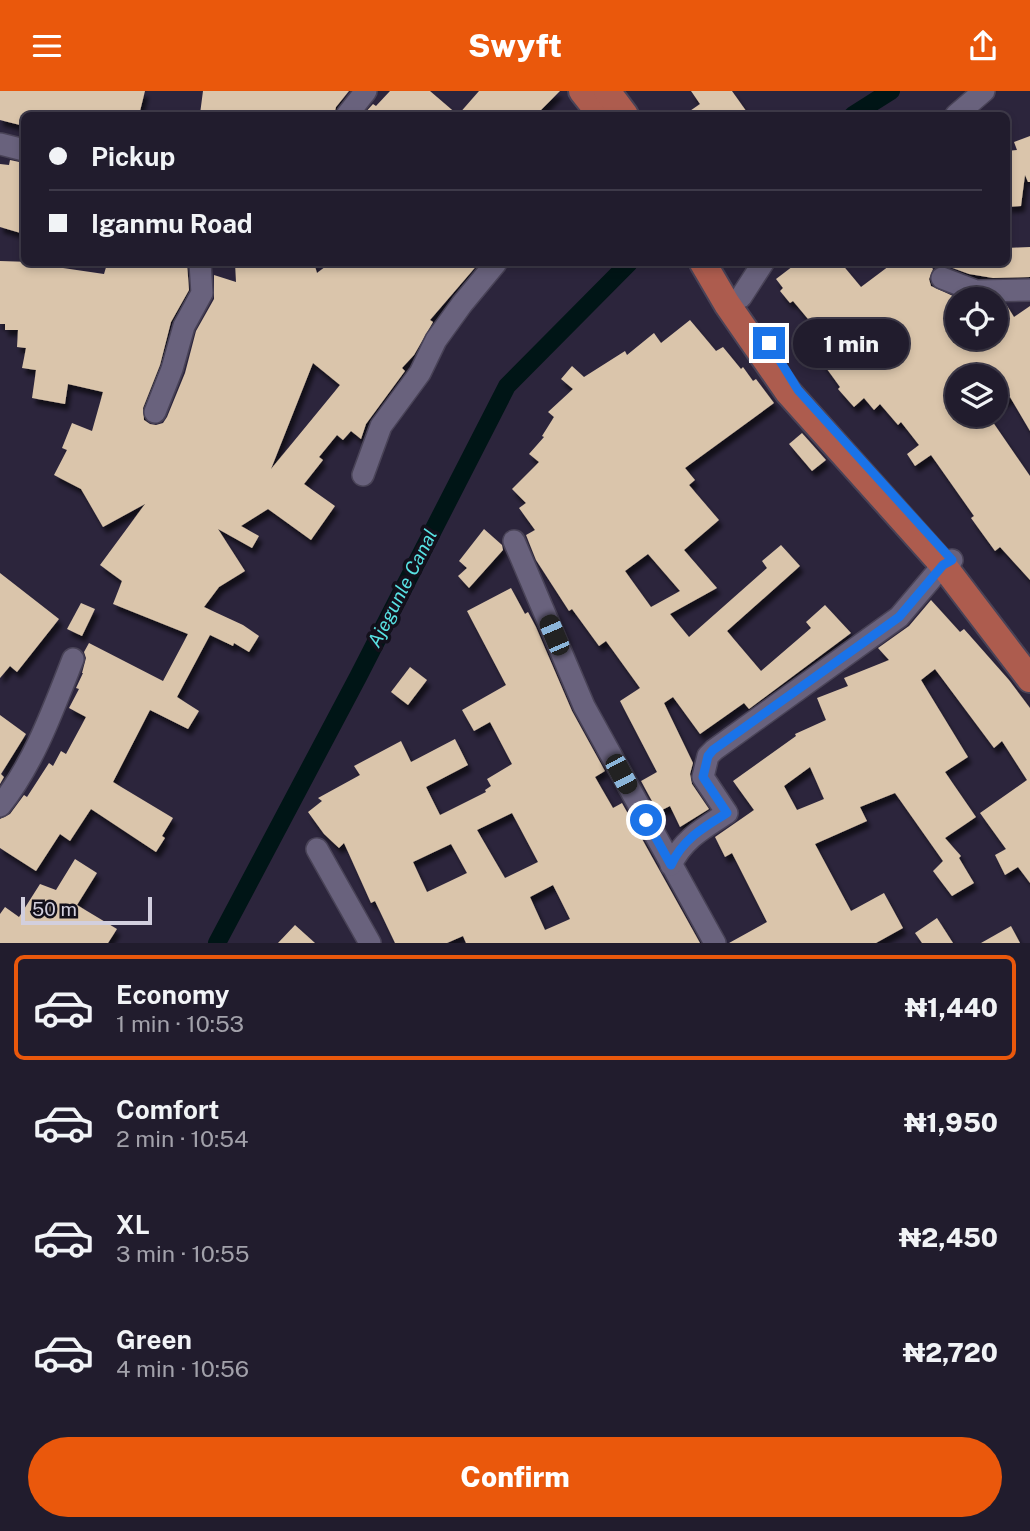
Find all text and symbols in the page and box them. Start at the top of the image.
icon: menu [28,27,66,65]
text: Swyft [468,27,562,64]
icon: share [964,27,1002,65]
text: Pickup [91,141,175,172]
text: Iganmu Road [91,208,253,239]
map controls [945,287,1008,427]
button: locate [945,287,1008,350]
callout: 1 min [794,319,909,367]
route end [753,327,785,359]
text: 1 min [823,330,879,357]
button: layers [945,364,1008,427]
water label: Ajegunle Canal [363,525,441,651]
car [537,612,572,658]
car [602,751,641,797]
route start [630,804,662,836]
scale bar [21,894,152,926]
text: 50 m [32,898,77,920]
icon: car [32,976,95,1039]
text: Economy [116,979,229,1010]
text: ₦1,440 [905,992,998,1023]
text: 1 min · 10:53 [116,1010,244,1037]
icon: car [32,1091,95,1154]
text: Comfort [116,1094,219,1125]
text: ₦1,950 [904,1107,998,1138]
text: 2 min · 10:54 [116,1125,248,1152]
icon: car [32,1206,95,1269]
text: XL [116,1209,150,1240]
text: ₦2,450 [899,1222,998,1253]
text: 3 min · 10:55 [116,1240,249,1267]
icon: car [32,1321,95,1384]
text: Green [116,1324,192,1355]
text: ₦2,720 [903,1337,998,1368]
text: 4 min · 10:56 [116,1355,249,1382]
button: Confirm [28,1437,1002,1517]

